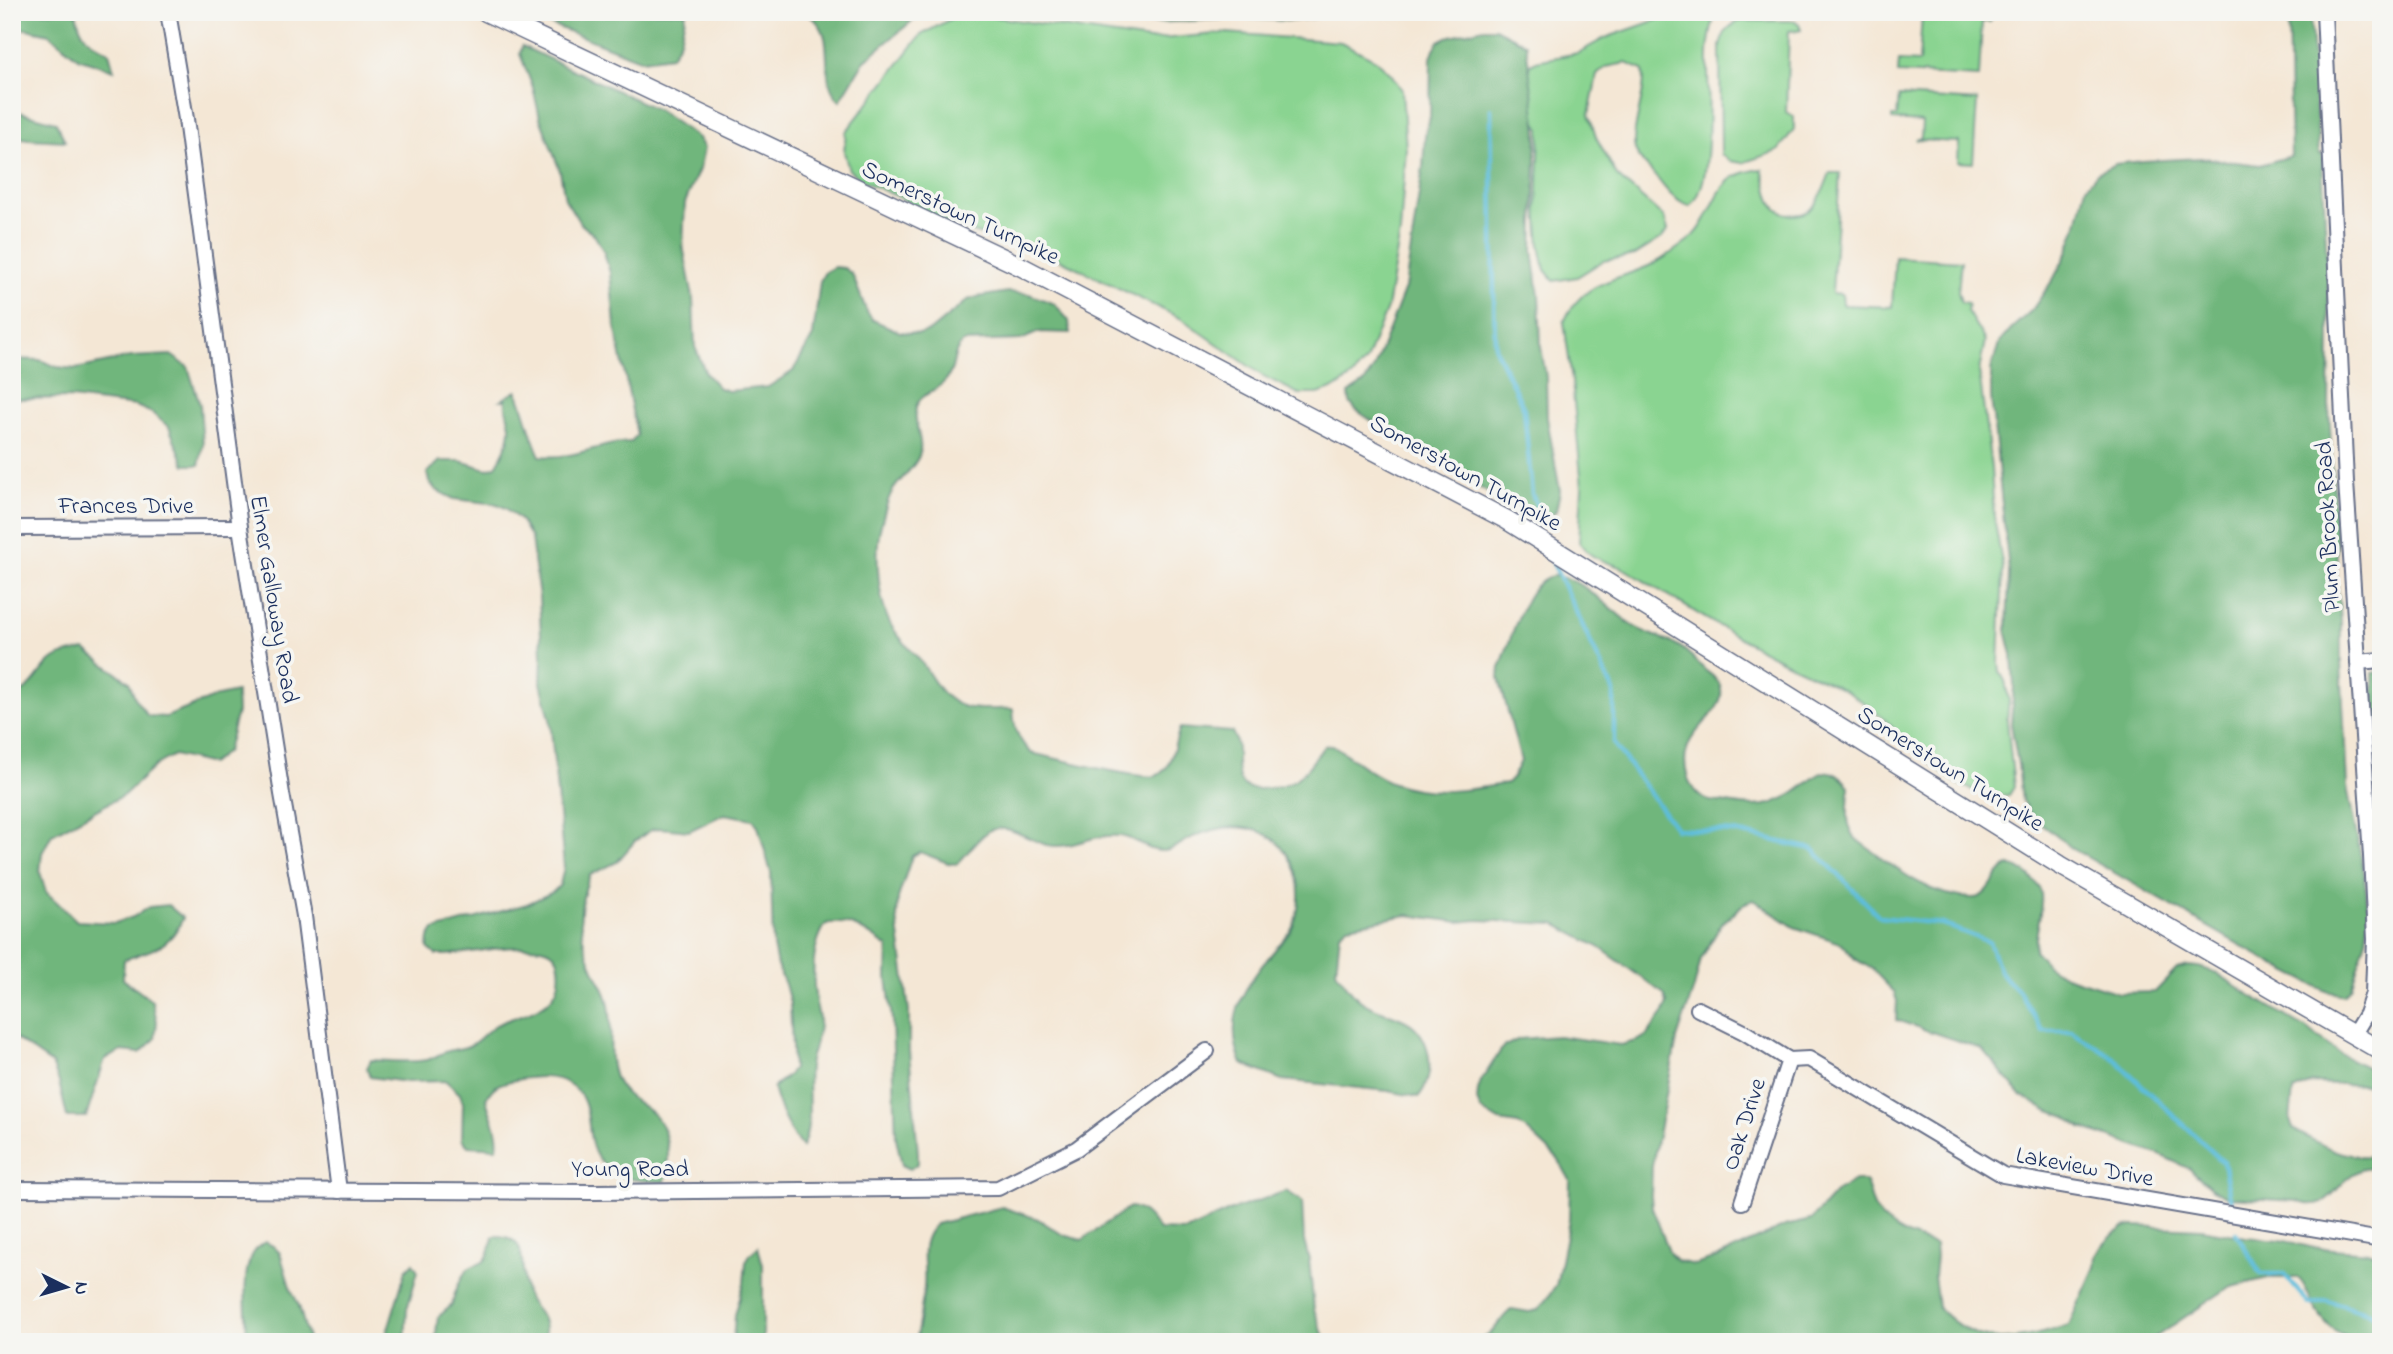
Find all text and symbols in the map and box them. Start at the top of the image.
street label: Somerstown Turnpike [855,153,1065,276]
street label: Somerstown Turnpike [1362,407,1567,542]
street label: Plum Brook Road [2308,440,2351,613]
street label: Frances Drive [57,490,194,525]
street label: Elmer Galloway Road [238,493,306,707]
street label: Somerstown Turnpike [1849,698,2050,842]
street label: Oak Drive [1714,1074,1777,1176]
street label: Lakeview Drive [2013,1139,2156,1198]
street label: Young Road [571,1153,689,1188]
north arrow [32,1252,102,1322]
text: N [66,1281,94,1296]

